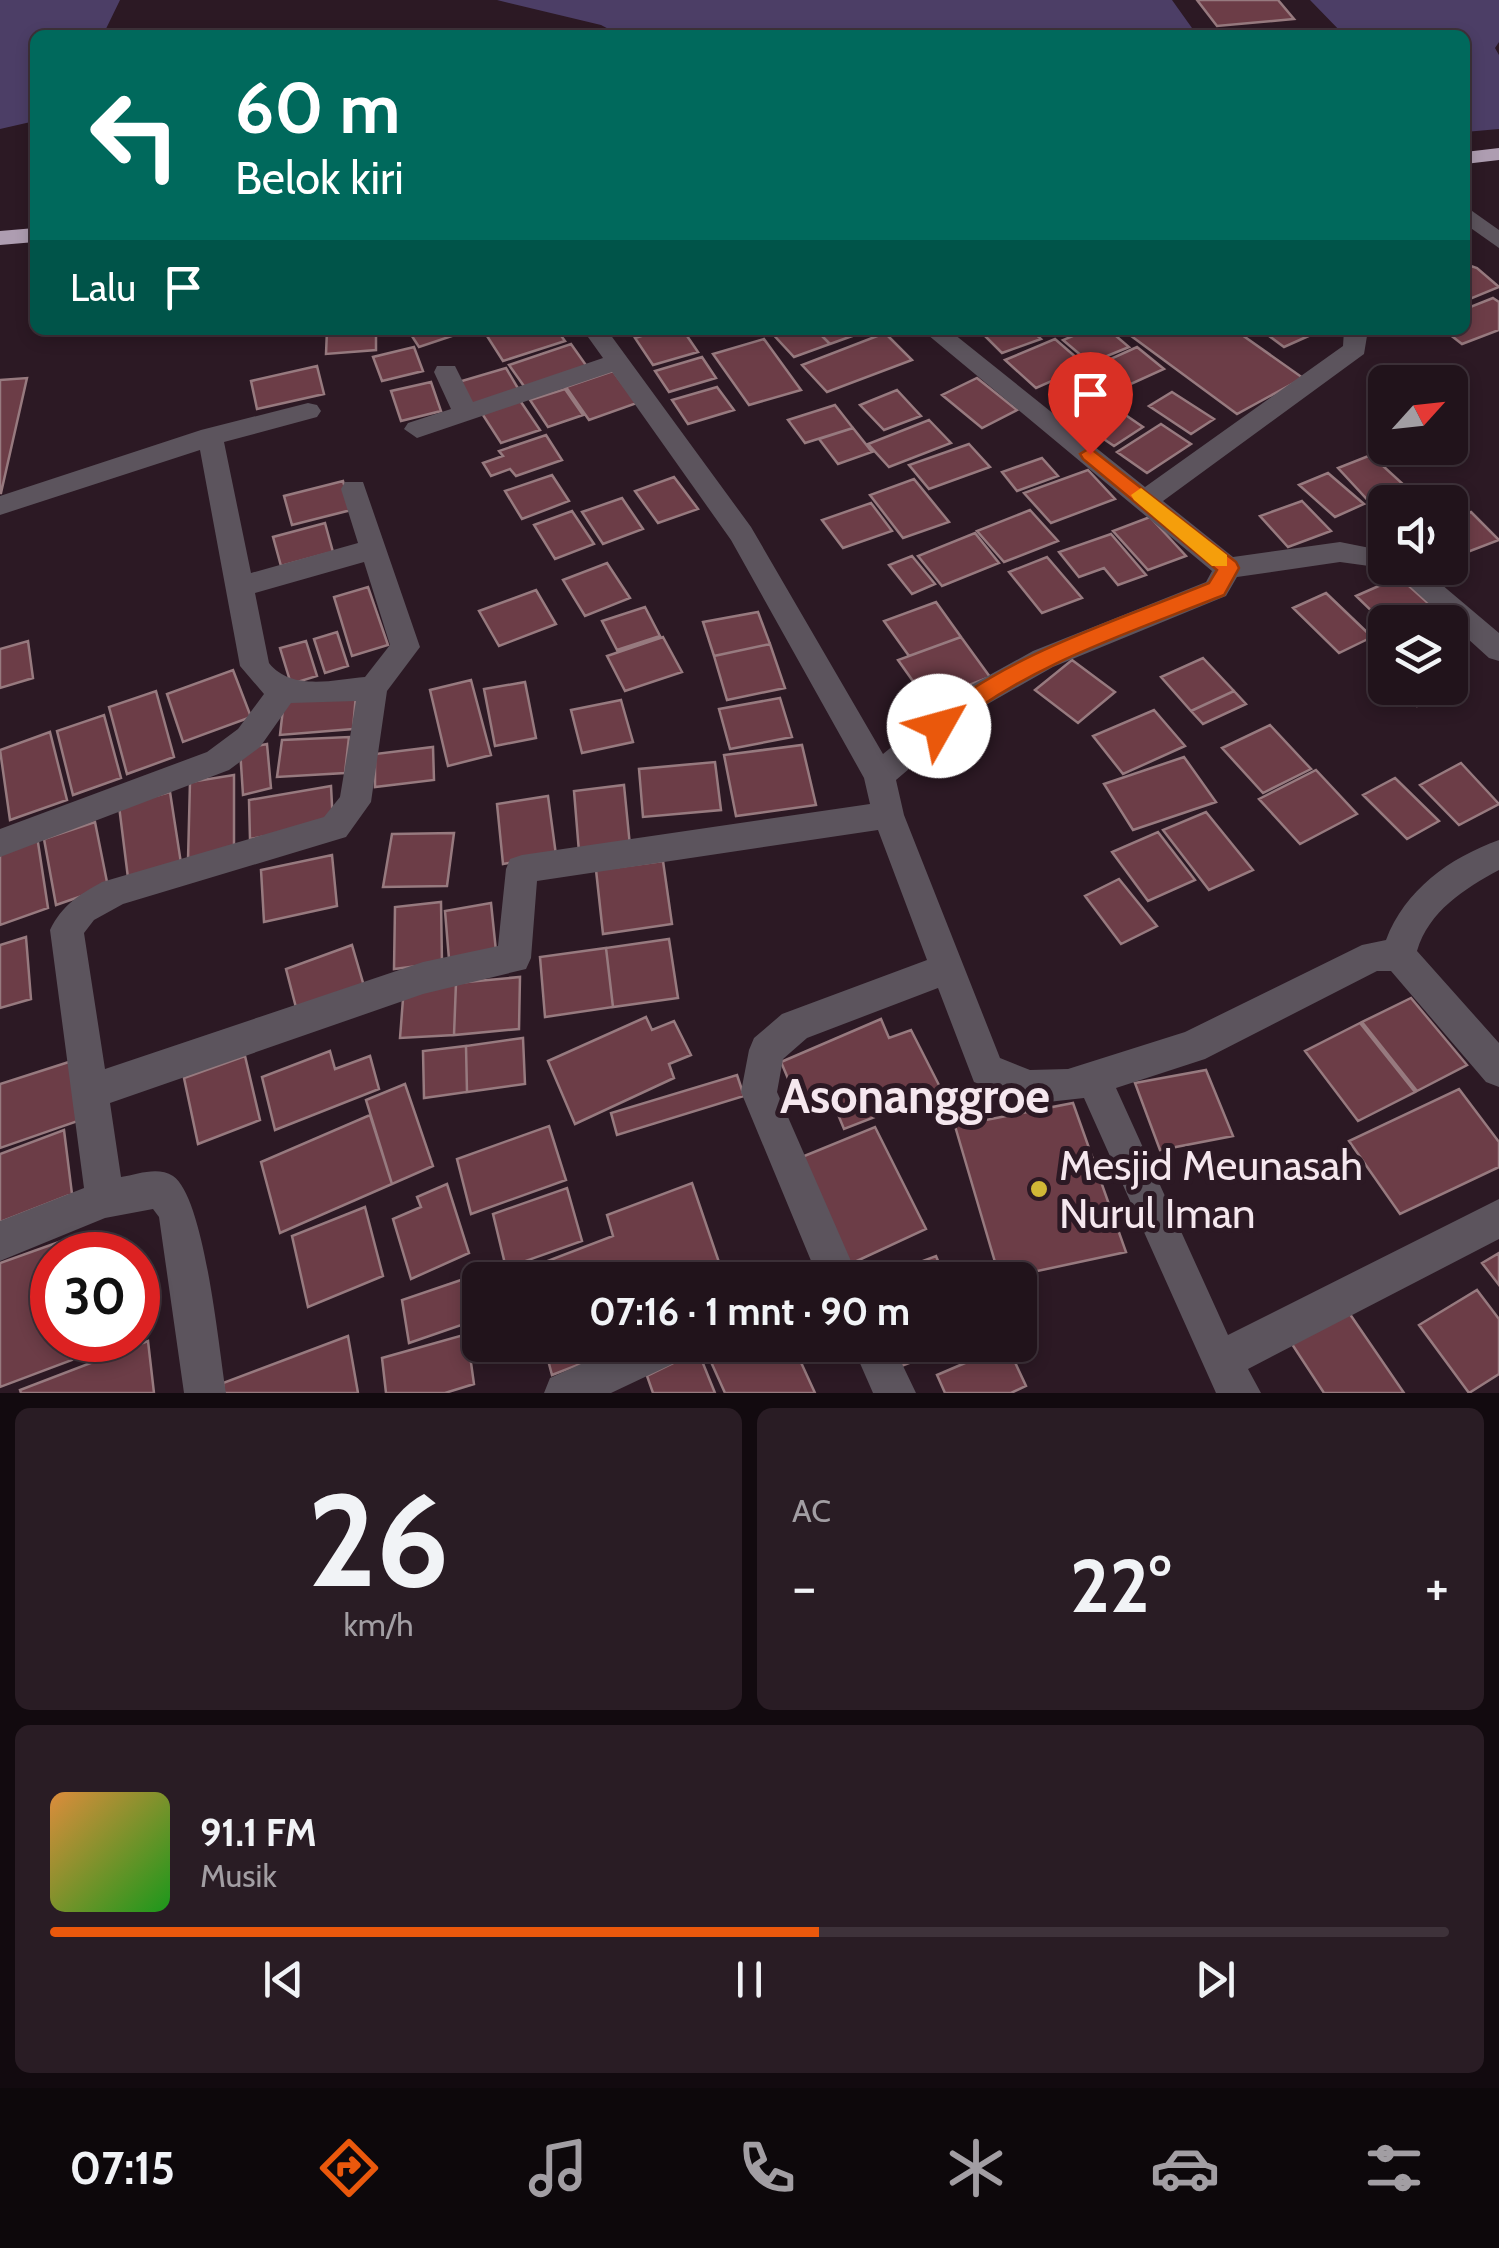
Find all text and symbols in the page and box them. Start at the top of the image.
text: 60 m [235,65,400,151]
icon: left [70,70,200,200]
text: Belok kiri [235,151,404,205]
icon: arrive [156,260,211,315]
text: Lalu [70,264,136,311]
pin [1048,352,1133,455]
north arrow [1368,365,1468,465]
map controls [1368,365,1468,705]
icon: arrive [1063,367,1118,422]
button: sound [1368,485,1468,585]
button: layers [1368,605,1468,705]
position arrow [887,674,991,778]
district label: Asonanggroe [780,1067,1050,1125]
place label: Mesjid Meunasah Nurul Iman [1059,1139,1363,1239]
marker: Mesjid Meunasah Nurul Iman [1028,1178,1050,1200]
speed limit sign: 30 [30,1232,160,1362]
text: 07:16 · 1 mnt · 90 m [589,1288,910,1335]
text: 26 [308,1461,449,1619]
text: AC [792,1491,831,1530]
text: 22° [1070,1540,1171,1631]
text: − [792,1553,816,1620]
text: + [1425,1553,1449,1620]
text: km/h [343,1605,414,1644]
text: 91.1 FM [200,1809,317,1856]
text: Musik [200,1856,277,1895]
icon: previous [256,1952,311,2007]
icon: pause [722,1952,777,2007]
icon: next [1188,1952,1243,2007]
icon: directions [314,2133,384,2203]
icon: music [523,2133,593,2203]
icon: phone [732,2133,802,2203]
icon: climate [941,2133,1011,2203]
icon: car [1150,2133,1220,2203]
icon: filters [1359,2133,1429,2203]
text: 07:15 [70,2141,175,2195]

